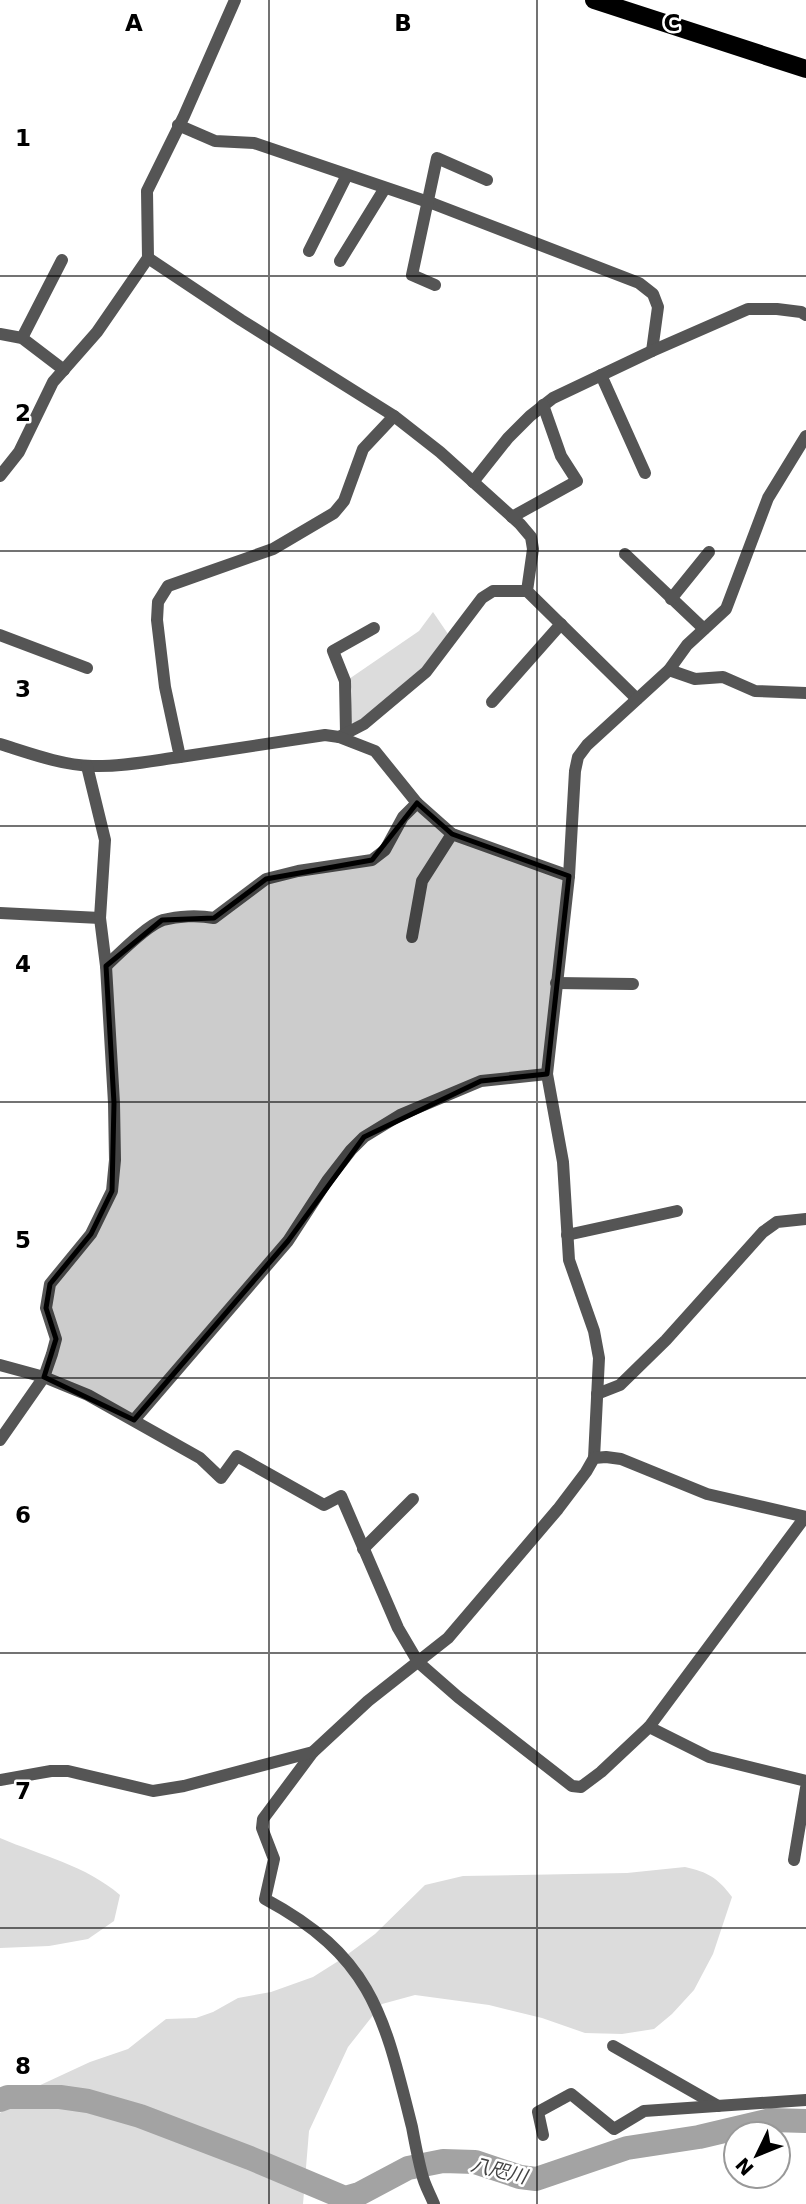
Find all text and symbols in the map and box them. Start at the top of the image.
text: A [125,10,143,36]
text: B [394,10,412,36]
text: C [664,10,680,36]
text: 1 [15,125,31,151]
text: 2 [15,400,31,426]
text: 3 [15,676,31,702]
text: 4 [15,951,31,977]
text: 5 [15,1227,31,1253]
text: 6 [15,1502,31,1528]
text: 7 [15,1778,31,1804]
text: 8 [15,2053,31,2079]
north arrow [722,2120,792,2190]
water label: 八咫川 [469,2152,531,2188]
text: N [731,2153,758,2180]

